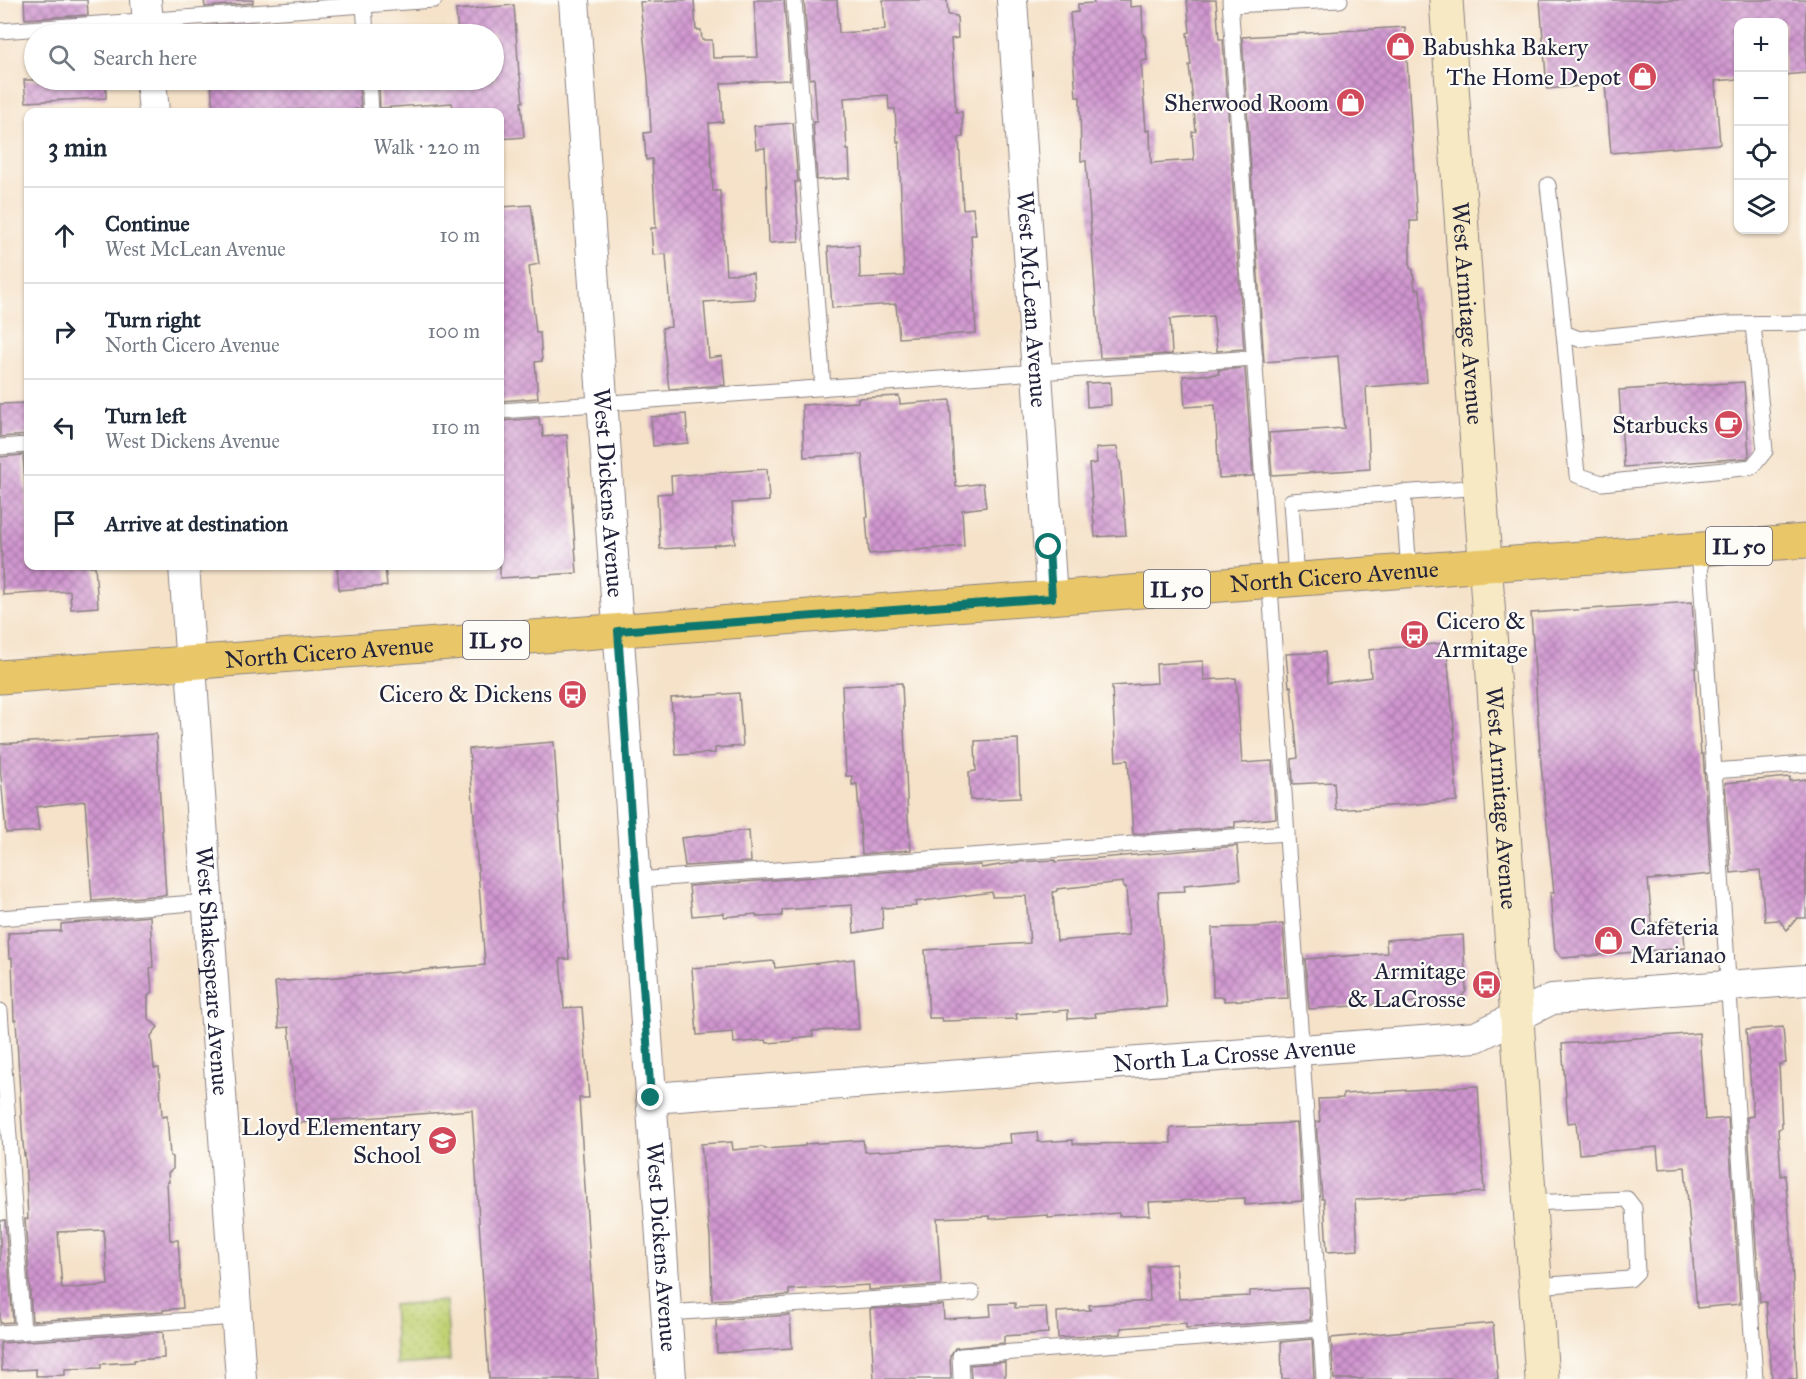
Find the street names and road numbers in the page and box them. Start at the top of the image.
street label: West McLean Avenue [1010,190,1054,409]
street label: West Armitage Avenue [1445,201,1491,426]
street label: West Dickens Avenue [586,387,631,598]
road number: IL 50 [1706,527,1772,565]
street label: North Cicero Avenue [1229,554,1440,599]
road number: IL 50 [1144,570,1210,608]
road number: IL 50 [463,621,529,659]
street label: North Cicero Avenue [223,629,435,675]
street label: West Armitage Avenue [1479,686,1524,910]
street label: West Shakespeare Avenue [189,845,236,1097]
street label: North La Crosse Avenue [1112,1031,1357,1079]
street label: West Dickens Avenue [639,1141,684,1353]

